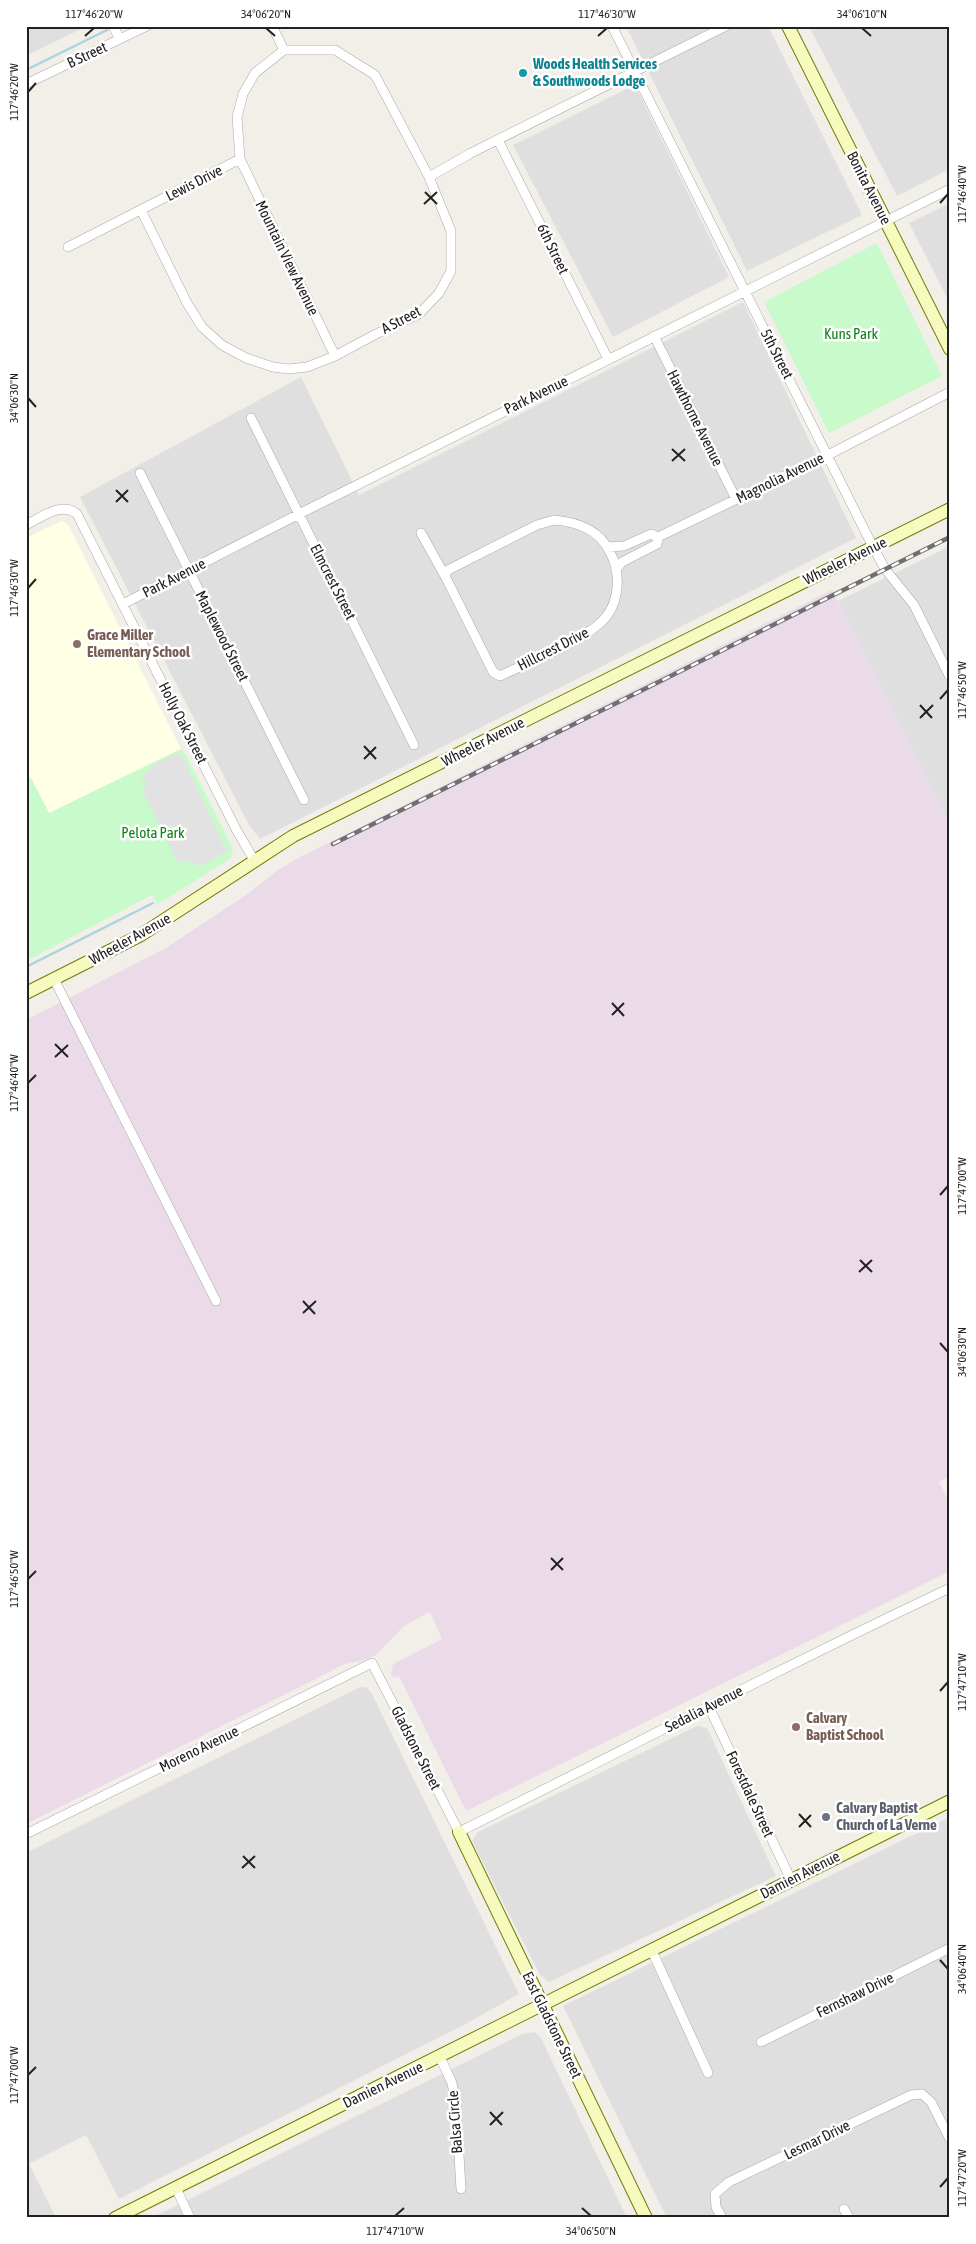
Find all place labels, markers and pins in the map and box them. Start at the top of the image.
place label: Woods Health Services & Southwoods Lodge [532,55,658,89]
marker: Woods Health Services & Southwoods Lodge [517,67,529,79]
place label: Grace Miller Elementary School [87,626,191,660]
marker: Grace Miller Elementary School [71,638,83,650]
place label: Calvary Baptist School [806,1709,885,1743]
marker: Calvary Baptist School [790,1721,802,1733]
place label: Calvary Baptist Church of La Verne [836,1799,937,1833]
marker: Calvary Baptist Church of La Verne [820,1811,832,1823]

